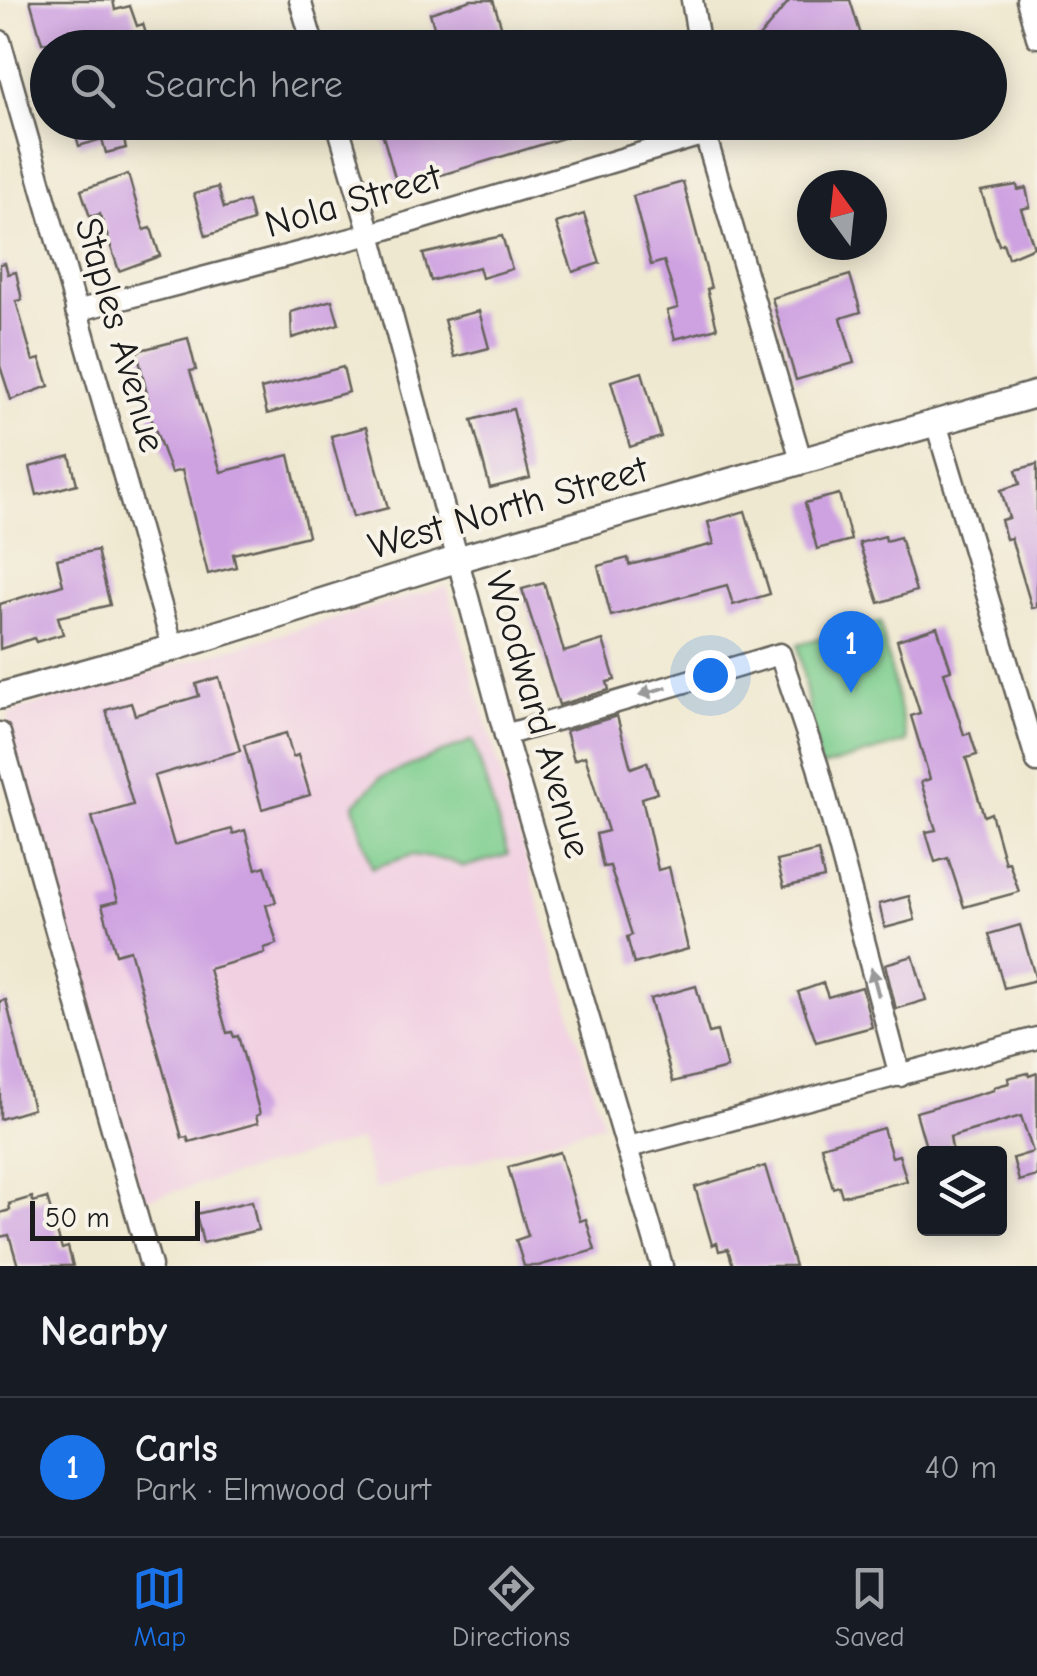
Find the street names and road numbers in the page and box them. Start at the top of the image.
street label: Nola Street [260,155,447,247]
street label: Staples Avenue [65,213,175,457]
street label: West North Street [363,447,654,569]
street label: Woodward Avenue [476,567,600,863]

